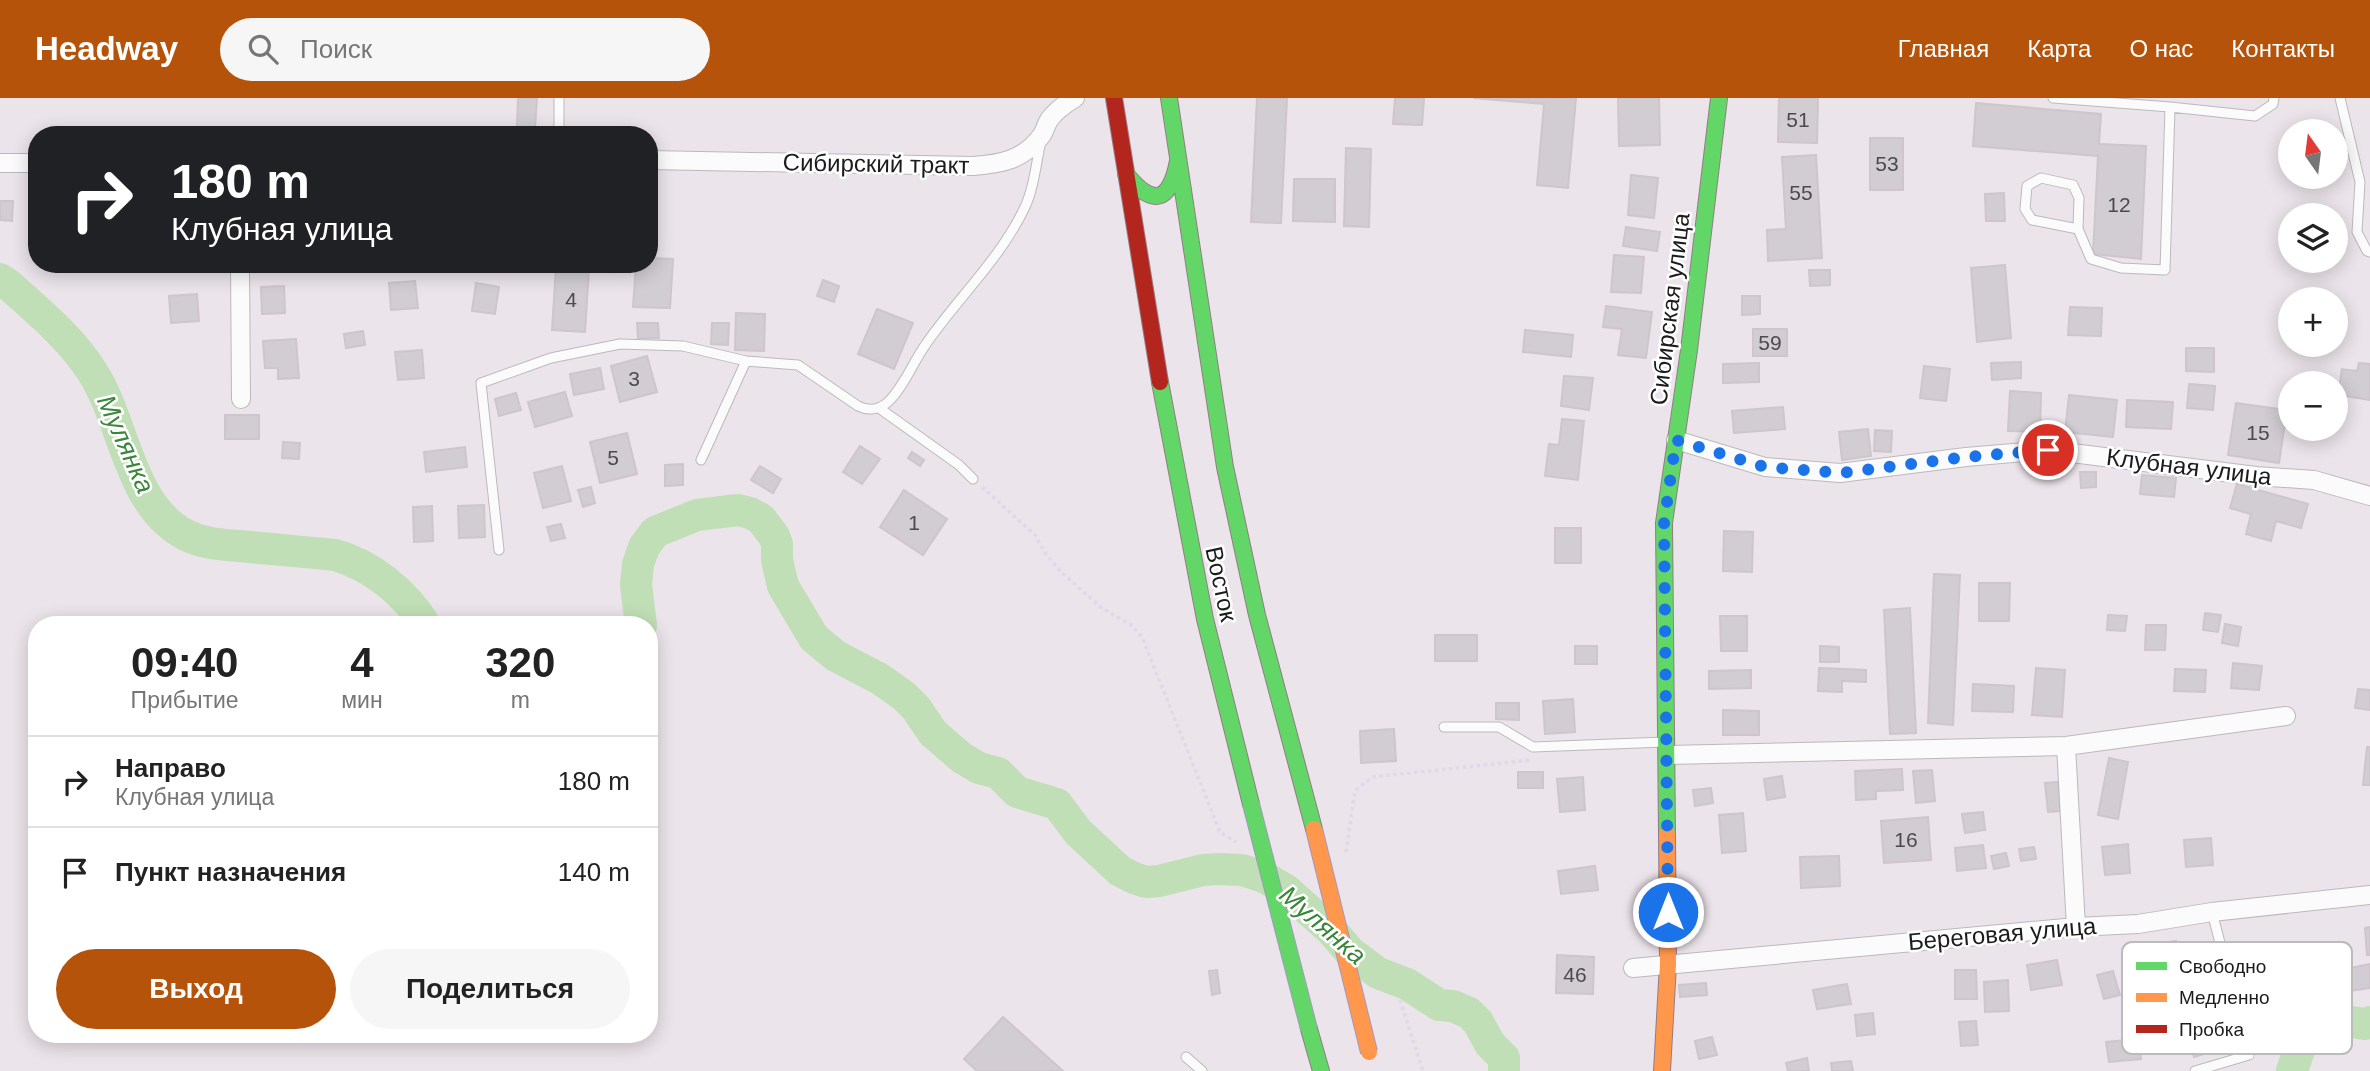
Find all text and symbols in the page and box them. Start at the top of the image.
search box [220,18,710,81]
text: Headway [35,30,178,67]
icon: search [244,30,282,68]
text: Поиск [300,34,372,64]
text: Главная [1898,35,1989,62]
text: Карта [2027,35,2091,62]
text: О нас [2129,35,2193,62]
text: Контакты [2231,35,2335,62]
house number: 51 [1786,108,1810,131]
north arrow [2278,119,2348,189]
map controls [2278,119,2348,441]
street label: Сибирский тракт [782,148,970,179]
house number: 53 [1875,152,1899,175]
icon: right [56,154,147,245]
text: 180 m [171,154,310,208]
house number: 55 [1789,181,1813,204]
house number: 12 [2107,193,2131,216]
button: layers [2278,203,2348,273]
text: Клубная улица [171,211,393,247]
street label: Сибирская улица [1644,211,1695,406]
button: + [2278,287,2348,357]
house number: 4 [565,288,577,311]
house number: 59 [1758,331,1782,354]
house number: 3 [628,367,640,390]
button: − [2278,371,2348,441]
water label: Мулянка [91,390,161,498]
pin [2018,420,2078,480]
house number: 15 [2246,421,2270,444]
icon: arrive [2029,431,2067,469]
street label: Клубная улица [2105,443,2274,490]
house number: 5 [607,446,619,469]
house number: 1 [908,511,920,534]
street label: Восток [1200,544,1243,624]
text: 09:40 [131,639,238,686]
text: 4 [350,639,374,686]
text: 320 [485,639,555,686]
text: Прибытие [131,687,239,713]
text: мин [341,687,383,713]
text: m [511,687,530,713]
text: Направо [115,753,226,783]
icon: right [56,763,94,801]
text: 180 m [558,766,630,796]
text: Клубная улица [115,784,274,810]
house number: 16 [1894,828,1918,851]
icon: arrive [56,854,94,892]
text: Пункт назначения [115,857,346,887]
text: 140 m [558,857,630,887]
position arrow [1631,875,1705,949]
water label: Мулянка [1274,879,1372,971]
street label: Береговая улица [1907,912,2098,955]
legend [2122,942,2352,1054]
button: Выход [56,949,336,1029]
button: Поделиться [350,949,630,1029]
text: Свободно [2179,956,2266,977]
house number: 46 [1563,963,1587,986]
text: Медленно [2179,987,2269,1008]
text: Пробка [2179,1019,2244,1040]

